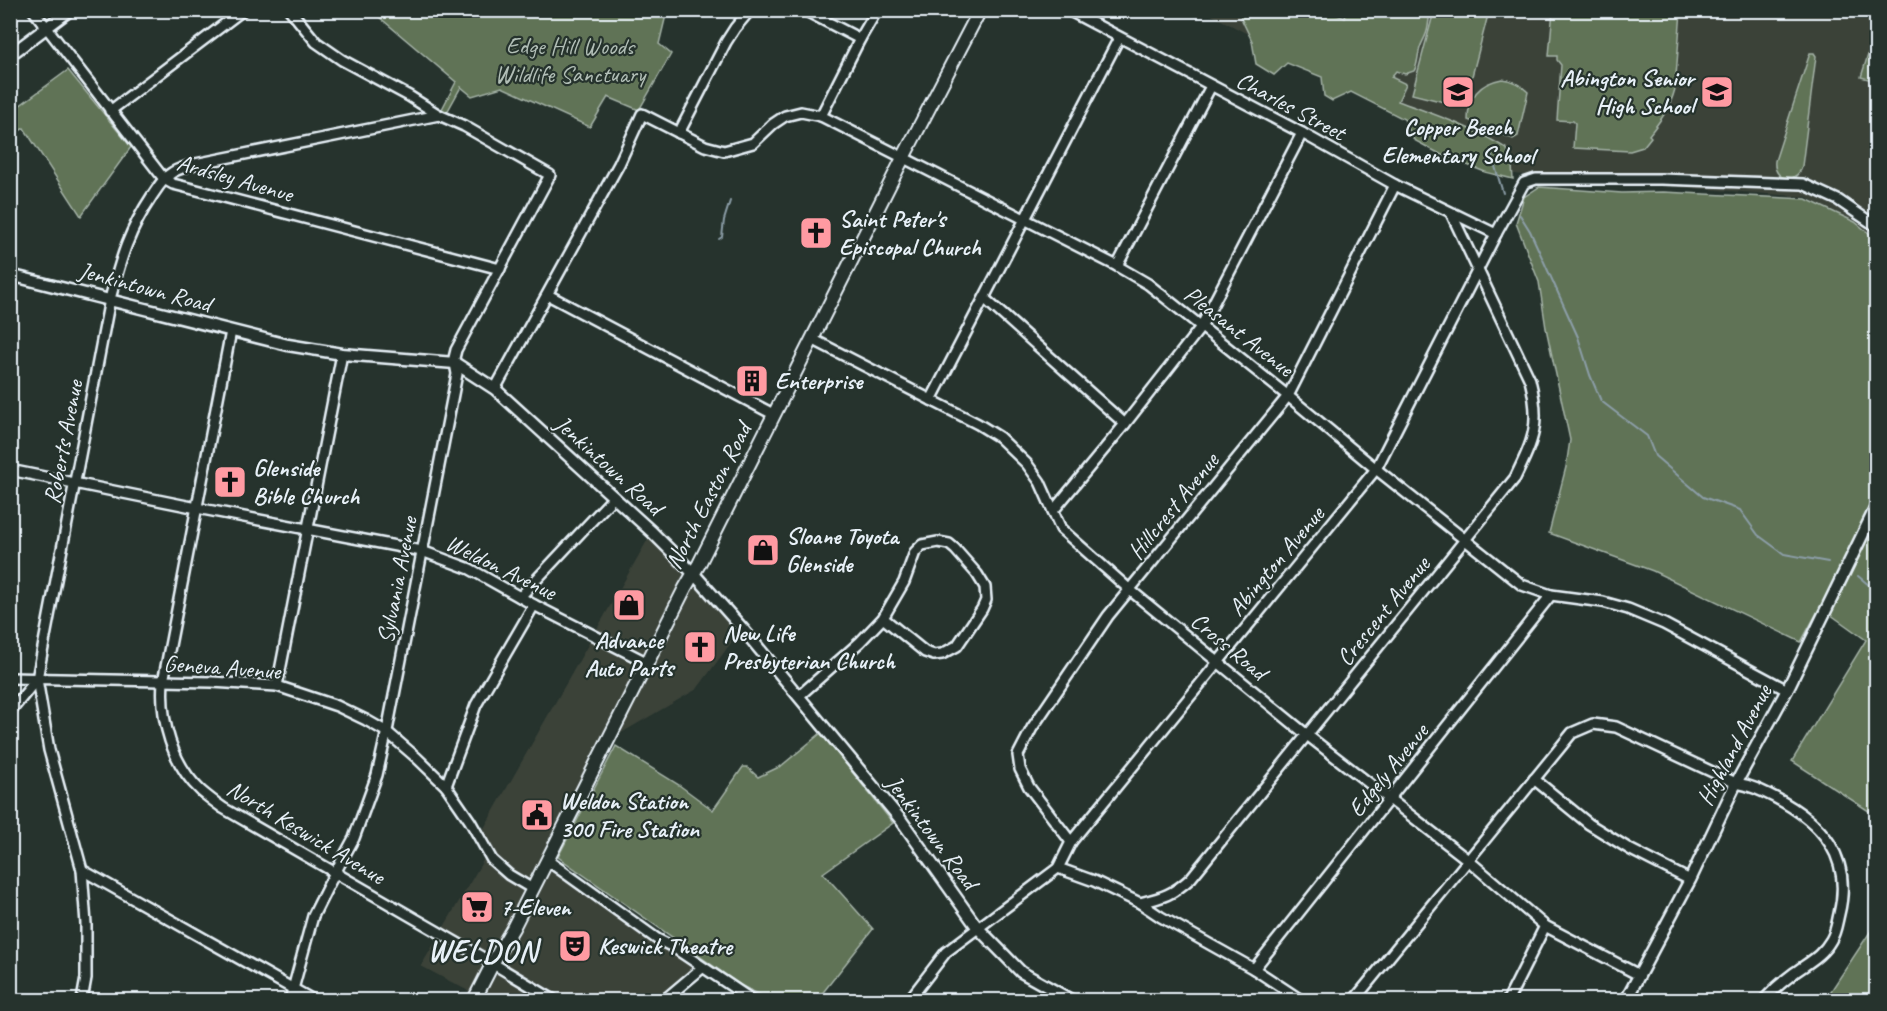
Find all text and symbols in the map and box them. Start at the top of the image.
park label: Edge Hill Woods Wildlife Sanctuary [495,31,647,89]
place label: Abington Senior High School [1560,63,1699,121]
street label: Charles Street [1231,65,1352,148]
school or university icon: Copper Beech Elementary School [1440,74,1476,110]
school or university icon: Abington Senior High School [1699,74,1735,110]
place label: Copper Beech Elementary School [1382,112,1539,170]
street label: Ardsley Avenue [174,147,299,209]
place label: Saint Peter's Episcopal Church [839,204,982,262]
church icon: Saint Peter's Episcopal Church [798,215,834,251]
street label: Jenkintown Road [75,255,218,320]
street label: Pleasant Avenue [1178,279,1301,384]
building icon: Enterprise [734,363,770,399]
place label: Enterprise [775,366,864,396]
street label: Roberts Avenue [36,376,90,506]
street label: Jenkintown Road [548,408,672,524]
street label: North Easton Road [658,415,759,574]
street label: Hillcrest Avenue [1121,445,1227,566]
place label: Glenside Bible Church [253,453,360,511]
church icon: Glenside Bible Church [212,464,248,500]
street label: Abington Avenue [1221,498,1332,622]
street label: Sylvania Avenue [370,512,424,646]
place label: Sloane Toyota Glenside [786,521,900,579]
street label: Weldon Avenue [441,527,563,608]
shop icon: Sloane Toyota Glenside [745,532,781,568]
street label: Crescent Avenue [1330,548,1438,672]
shop icon: Advance Auto Parts [611,587,647,623]
street label: Cross Road [1185,605,1276,689]
place label: New Life Presbyterian Church [723,618,896,676]
place label: Advance Auto Parts [585,625,676,683]
church icon: New Life Presbyterian Church [682,629,718,665]
street label: Geneva Avenue [163,648,284,686]
street label: Highland Avenue [1690,678,1779,811]
street label: Edgely Avenue [1341,715,1436,823]
street label: Jenkintown Road [879,768,987,898]
street label: North Keswick Avenue [222,773,392,892]
place label: Weldon Station 300 Fire Station [560,786,700,844]
public building icon: Weldon Station 300 Fire Station [519,797,555,833]
supermarket icon: 7-Eleven [459,889,495,925]
place label: 7-Eleven [500,892,573,922]
theatre icon: Keswick Theatre [557,928,593,964]
place label: Keswick Theatre [598,931,734,961]
district label: WELDON [428,932,542,970]

